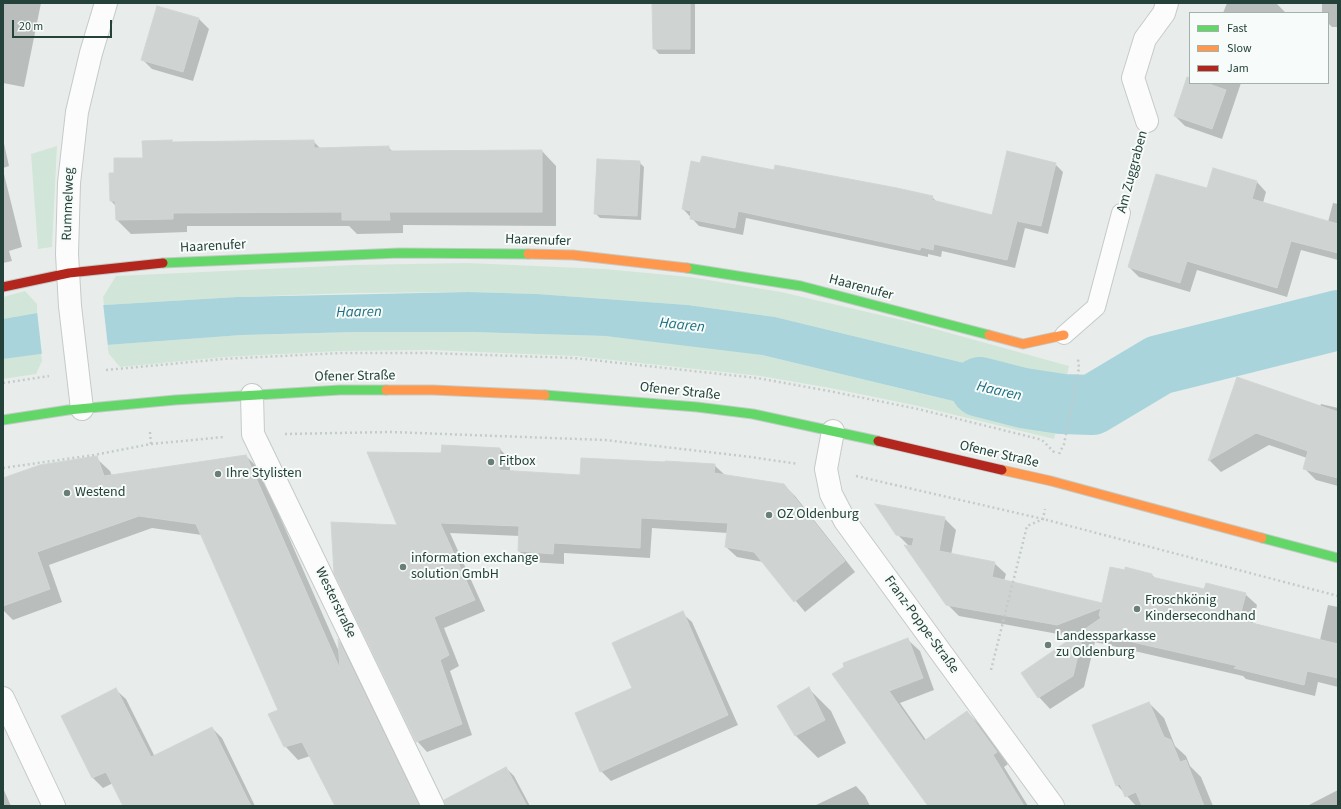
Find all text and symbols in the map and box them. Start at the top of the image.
scale bar [14,12,114,38]
legend [1189,12,1329,84]
text: 20 m [19,18,43,35]
text: Fast [1227,20,1247,37]
text: Slow [1227,40,1252,57]
text: Jam [1227,60,1249,77]
street label: Am Zuggraben [1114,129,1152,215]
street label: Rummelweg [59,167,79,241]
street label: Haarenufer [505,231,571,251]
street label: Haarenufer [180,237,246,257]
street label: Haarenufer [827,271,895,305]
water label: Haaren [336,304,382,322]
water label: Haaren [658,315,706,337]
street label: Ofener Straße [314,368,396,386]
water label: Haaren [975,378,1023,406]
street label: Ofener Straße [639,379,721,405]
street label: Ofener Straße [958,438,1040,472]
place label: Fitbox [499,454,535,470]
marker: Fitbox [486,457,496,467]
place label: Ihre Stylisten [226,466,302,482]
marker: Ihre Stylisten [213,469,223,479]
place label: Westend [75,485,125,501]
marker: Westend [62,488,72,498]
place label: OZ Oldenburg [777,507,859,523]
marker: OZ Oldenburg [764,510,774,520]
place label: information exchange solution GmbH [411,551,539,584]
marker: information exchange solution GmbH [398,562,408,572]
street label: Westerstraße [311,565,359,641]
street label: Franz-Poppe-Straße [880,573,962,677]
place label: Froschkönig Kindersecondhand [1145,593,1256,626]
marker: Froschkönig Kindersecondhand [1132,604,1142,614]
place label: Landessparkasse zu Oldenburg [1056,629,1156,662]
marker: Landessparkasse zu Oldenburg [1043,640,1053,650]

